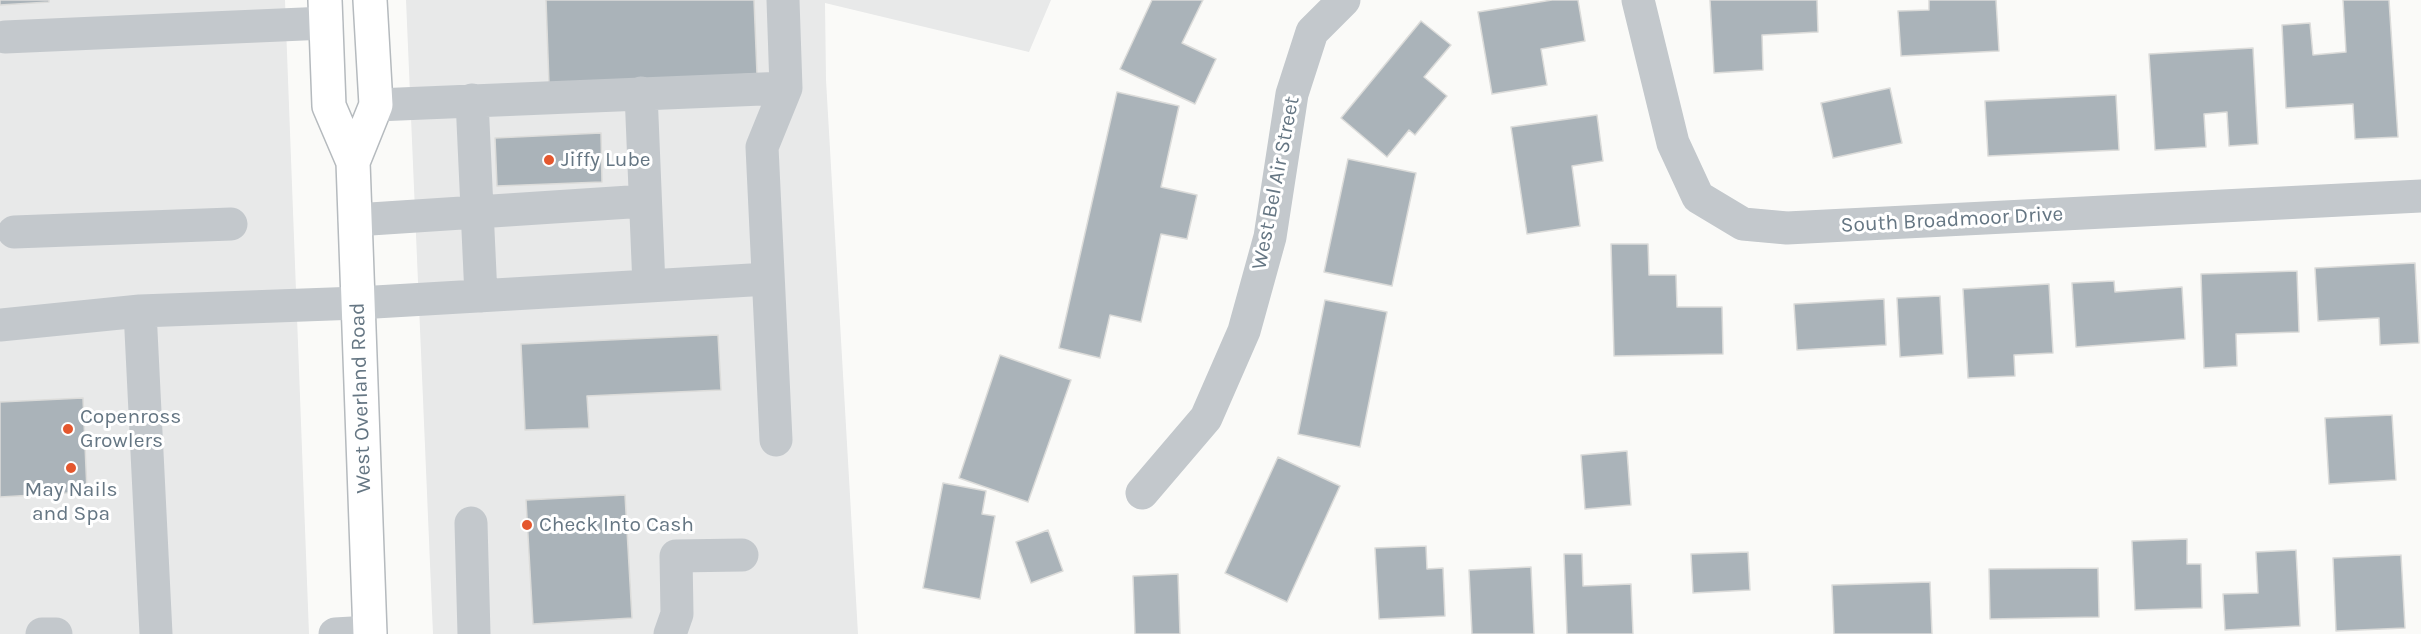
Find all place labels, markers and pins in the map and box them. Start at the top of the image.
place label: Jiffy Lube [561,147,651,173]
marker: Jiffy Lube [542,153,556,167]
place label: Copenross Growlers [80,404,181,454]
marker: Copenross Growlers [61,422,75,436]
marker: May Nails and Spa [64,461,78,475]
place label: May Nails and Spa [24,477,118,527]
place label: Check Into Cash [539,512,694,538]
marker: Check Into Cash [520,518,534,532]

